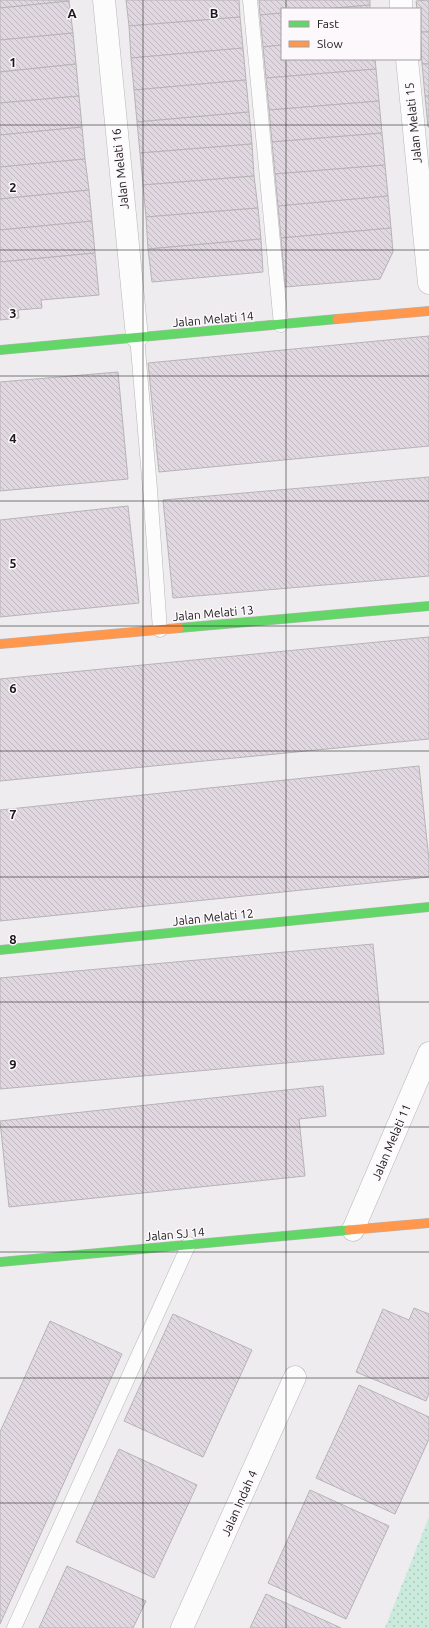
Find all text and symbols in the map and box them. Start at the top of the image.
text: A [67,6,77,20]
text: B [210,6,219,20]
legend [281,8,421,60]
text: Fast [317,17,339,30]
text: Slow [317,37,343,50]
text: 1 [9,55,17,69]
street label: Jalan Melati 15 [402,82,424,164]
street label: Jalan Melati 16 [109,128,131,210]
text: 2 [9,180,17,194]
text: 3 [9,306,17,320]
street label: Jalan Melati 14 [172,309,254,329]
text: 4 [9,431,17,445]
text: 5 [9,556,17,570]
street label: Jalan Melati 13 [172,603,254,623]
text: 6 [9,681,17,695]
text: 7 [9,807,17,821]
street label: Jalan Melati 12 [172,906,254,928]
text: 8 [9,932,17,946]
text: 9 [9,1057,17,1071]
street label: Jalan Melati 11 [369,1102,413,1182]
street label: Jalan SJ 14 [145,1225,205,1243]
street label: Jalan Indah 4 [219,1468,259,1538]

